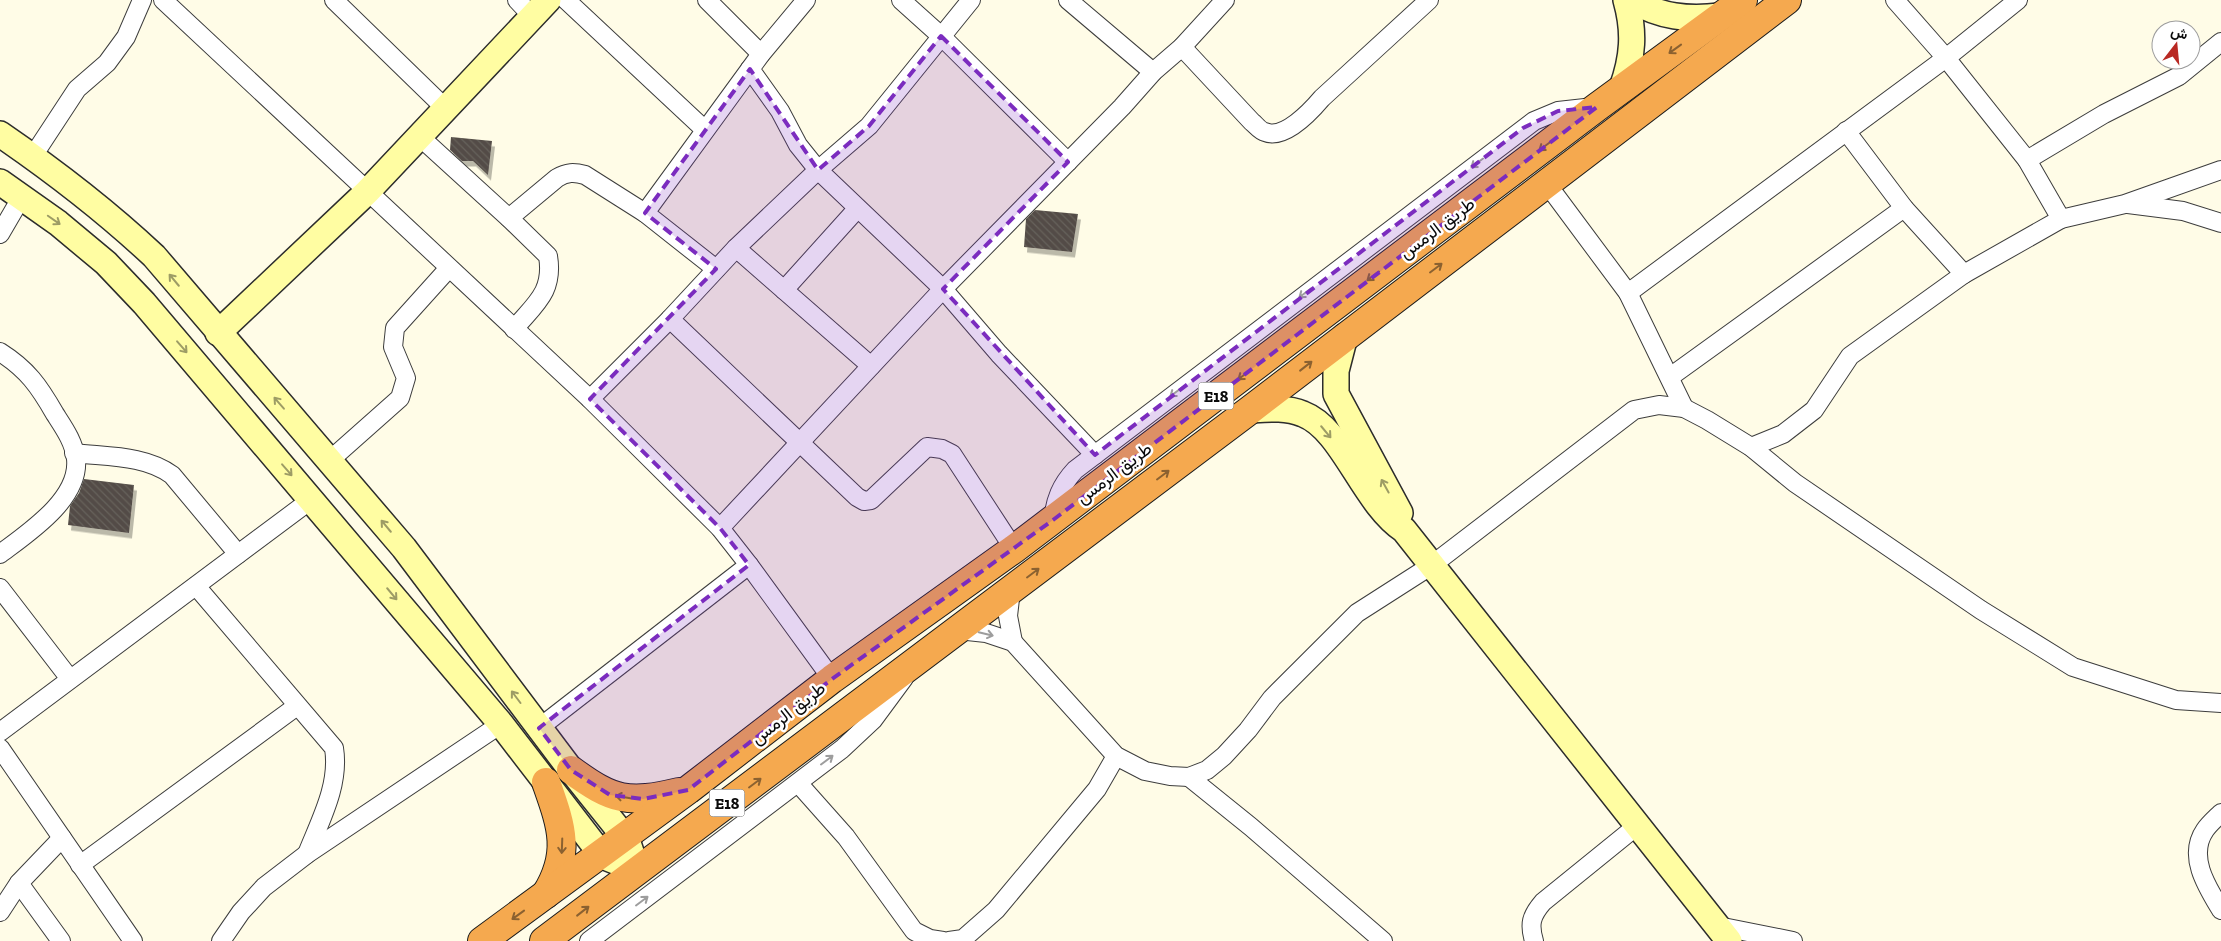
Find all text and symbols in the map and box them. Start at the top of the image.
north arrow [2151,20,2201,70]
text: ش [2169,22,2190,44]
one-way arrow [1669,44,1682,55]
one-way arrow [1539,141,1552,152]
one-way arrow [1471,158,1484,169]
street label: طريق الرمس [1395,192,1479,264]
one-way arrow [47,215,61,225]
one-way arrow [1429,263,1443,273]
one-way arrow [1367,271,1380,282]
one-way arrow [168,274,179,287]
one-way arrow [1299,288,1312,299]
one-way arrow [176,340,187,353]
one-way arrow [1299,361,1313,371]
one-way arrow [1238,369,1251,380]
road number: E18 [1198,382,1234,410]
one-way arrow [1169,387,1183,397]
one-way arrow [274,397,285,410]
one-way arrow [1321,425,1332,438]
street label: طريق الرمس [1072,437,1156,509]
one-way arrow [282,463,293,476]
one-way arrow [1156,470,1170,480]
one-way arrow [1380,479,1390,493]
one-way arrow [380,520,391,533]
one-way arrow [1026,568,1040,578]
one-way arrow [386,587,397,600]
one-way arrow [977,630,993,639]
street label: طريق الرمس [746,677,830,749]
one-way arrow [511,690,521,704]
one-way arrow [820,755,833,766]
one-way arrow [748,777,761,788]
road number: E18 [710,790,744,816]
one-way arrow [615,792,631,802]
one-way arrow [557,837,567,853]
one-way arrow [635,896,649,906]
one-way arrow [576,905,589,916]
one-way arrow [512,909,526,920]

